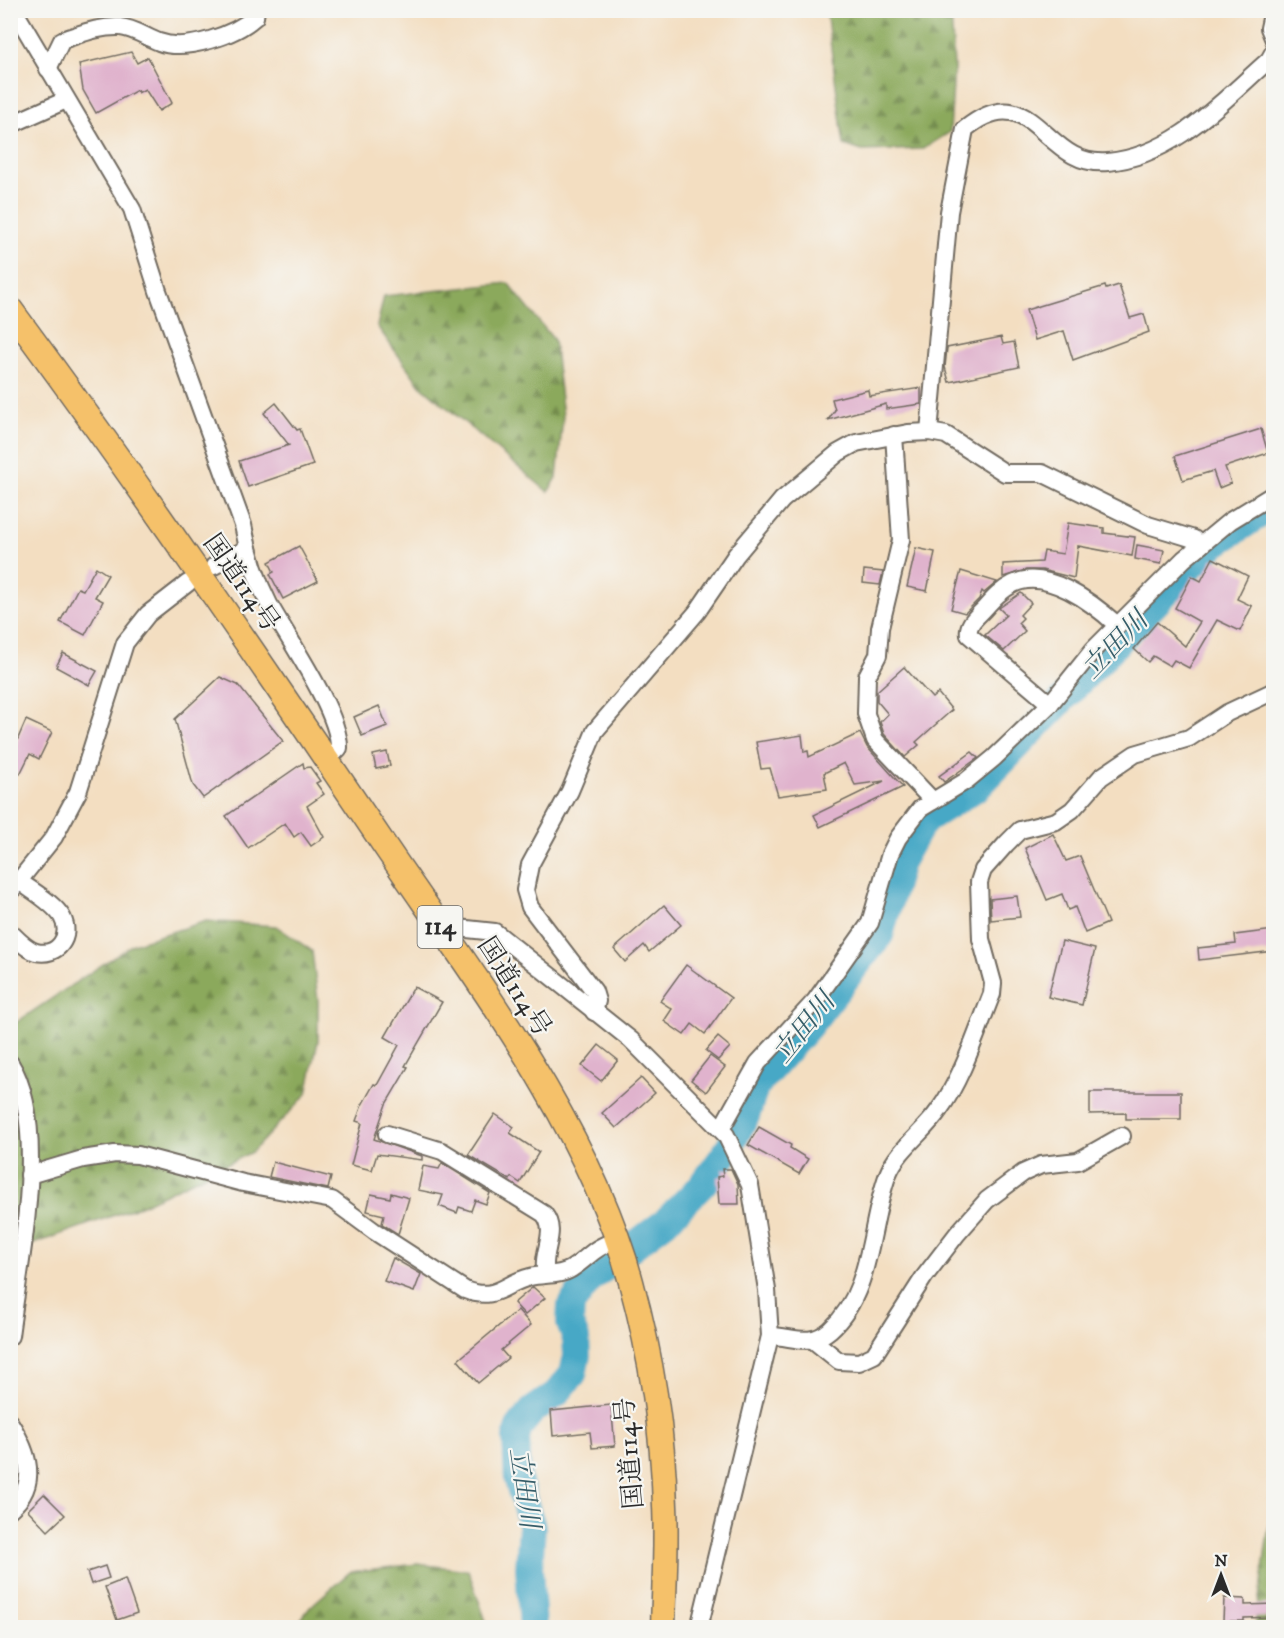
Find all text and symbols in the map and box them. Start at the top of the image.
street label: 国道114号 [195,528,287,638]
water label: 立田川 [1075,602,1157,686]
road number: 114 [418,906,462,948]
street label: 国道114号 [470,931,558,1043]
water label: 立田川 [765,983,845,1070]
street label: 国道114号 [609,1396,651,1510]
water label: 立田川 [502,1446,547,1533]
north arrow [1191,1545,1251,1605]
text: N [1214,1551,1228,1571]

